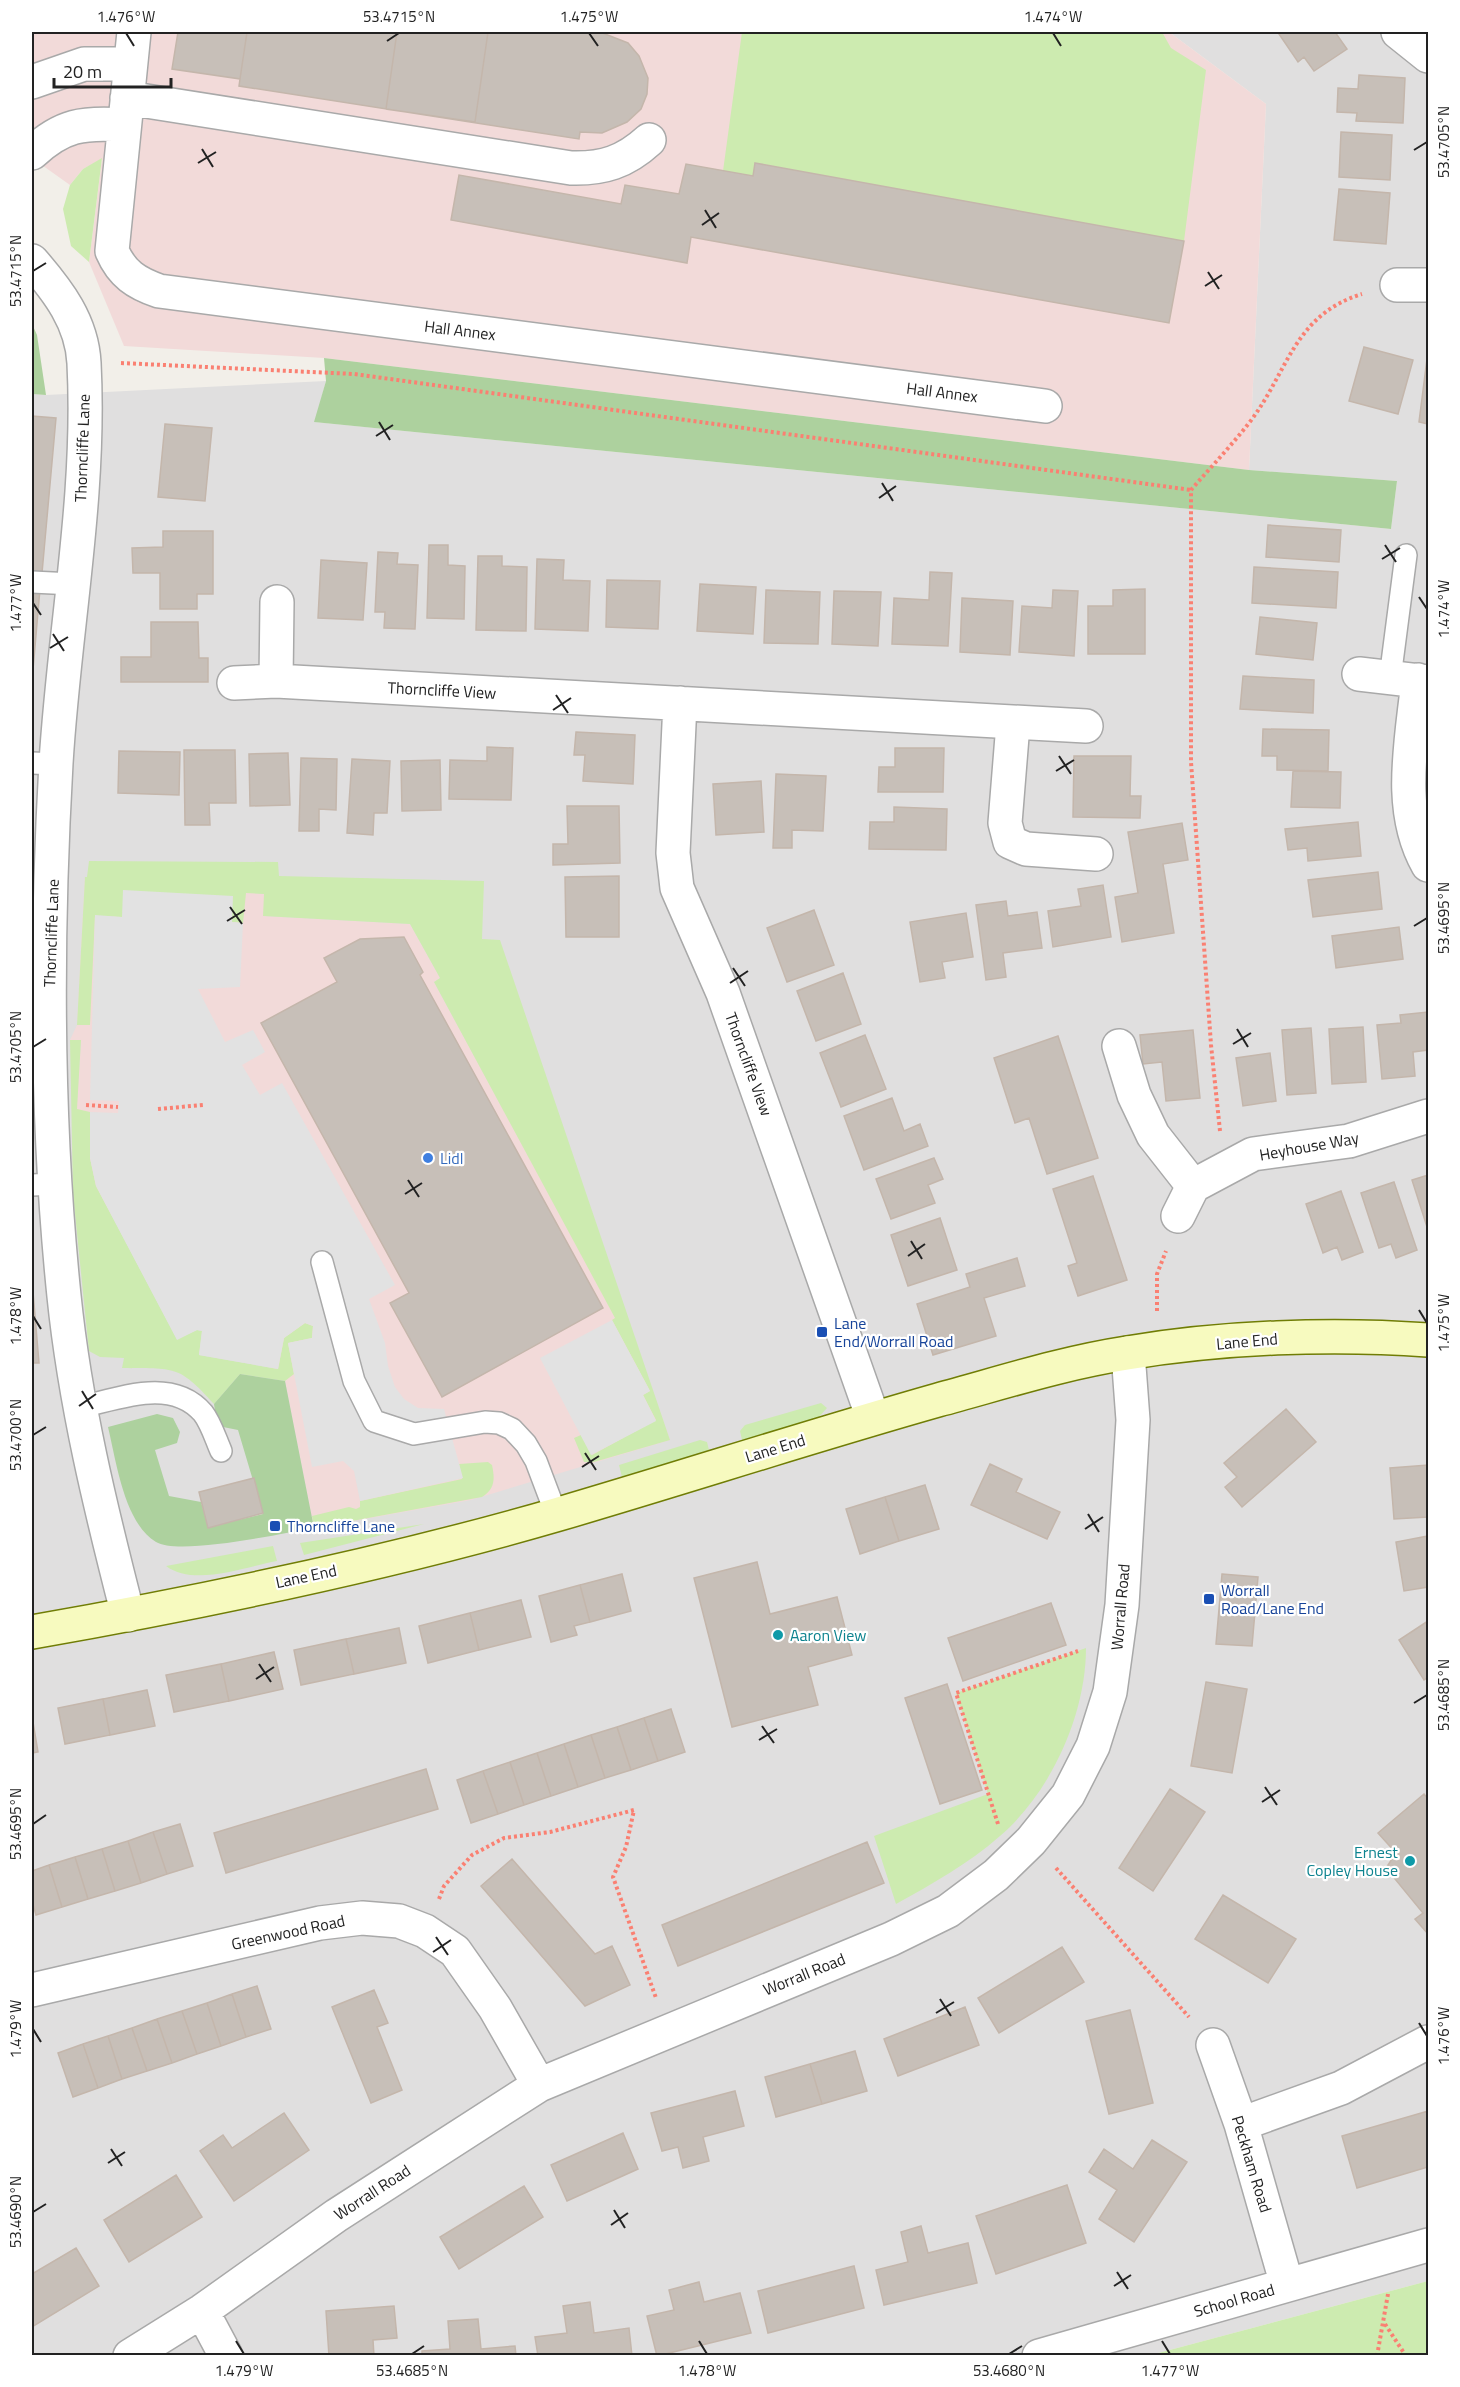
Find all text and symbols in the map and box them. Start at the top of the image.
text: 1.476°W [97,5,155,28]
text: 53.4715°N [363,5,435,28]
text: 1.475°W [560,5,618,28]
text: 1.474°W [1024,5,1082,28]
scale bar [54,51,171,89]
text: 20 m [63,58,102,85]
text: 53.4705°N [1432,106,1455,178]
text: 53.4715°N [4,235,27,307]
street label: Hall Annex [423,314,497,346]
street label: Hall Annex [905,376,979,408]
street label: Thorncliffe Lane [68,394,96,502]
text: 1.477°W [4,574,27,632]
text: 1.474°W [1432,580,1455,638]
street label: Thorncliffe View [387,675,497,705]
street label: Thorncliffe Lane [37,879,65,987]
text: 53.4695°N [1432,882,1455,954]
street label: Thorncliffe View [719,1009,779,1119]
text: 53.4705°N [4,1011,27,1083]
street label: Heyhouse Way [1257,1125,1361,1167]
place label: Lidl [440,1146,463,1170]
marker: Lidl [421,1151,435,1165]
text: 1.478°W [4,1287,27,1345]
text: 1.475°W [1432,1294,1455,1352]
place label: Lane End/Worrall Road [834,1311,953,1353]
marker: Lane End/Worrall Road [815,1325,829,1339]
street label: Lane End [1215,1326,1279,1356]
text: 53.4700°N [4,1399,27,1471]
street label: Lane End [742,1427,808,1469]
place label: Thorncliffe Lane [287,1514,395,1538]
marker: Thorncliffe Lane [268,1519,282,1533]
street label: Lane End [273,1558,339,1594]
street label: Worrall Road [1104,1563,1136,1651]
place label: Worrall Road/Lane End [1221,1578,1324,1620]
marker: Worrall Road/Lane End [1202,1592,1216,1606]
place label: Aaron View [790,1623,867,1647]
marker: Aaron View [771,1628,785,1642]
text: 53.4685°N [1432,1659,1455,1731]
text: 53.4695°N [4,1788,27,1860]
place label: Ernest Copley House [1307,1840,1398,1882]
marker: Ernest Copley House [1403,1854,1417,1868]
street label: Greenwood Road [229,1908,347,1956]
street label: Worrall Road [759,1947,849,2001]
text: 1.479°W [4,2000,27,2058]
text: 1.476°W [1432,2007,1455,2065]
street label: Peckham Road [1226,2113,1278,2215]
street label: Worrall Road [329,2158,415,2226]
text: 53.4690°N [4,2176,27,2248]
street label: School Road [1191,2277,1277,2323]
text: 1.479°W [215,2359,273,2382]
text: 53.4685°N [376,2359,448,2382]
text: 1.478°W [678,2359,736,2382]
text: 53.4680°N [973,2359,1045,2382]
text: 1.477°W [1141,2359,1199,2382]

